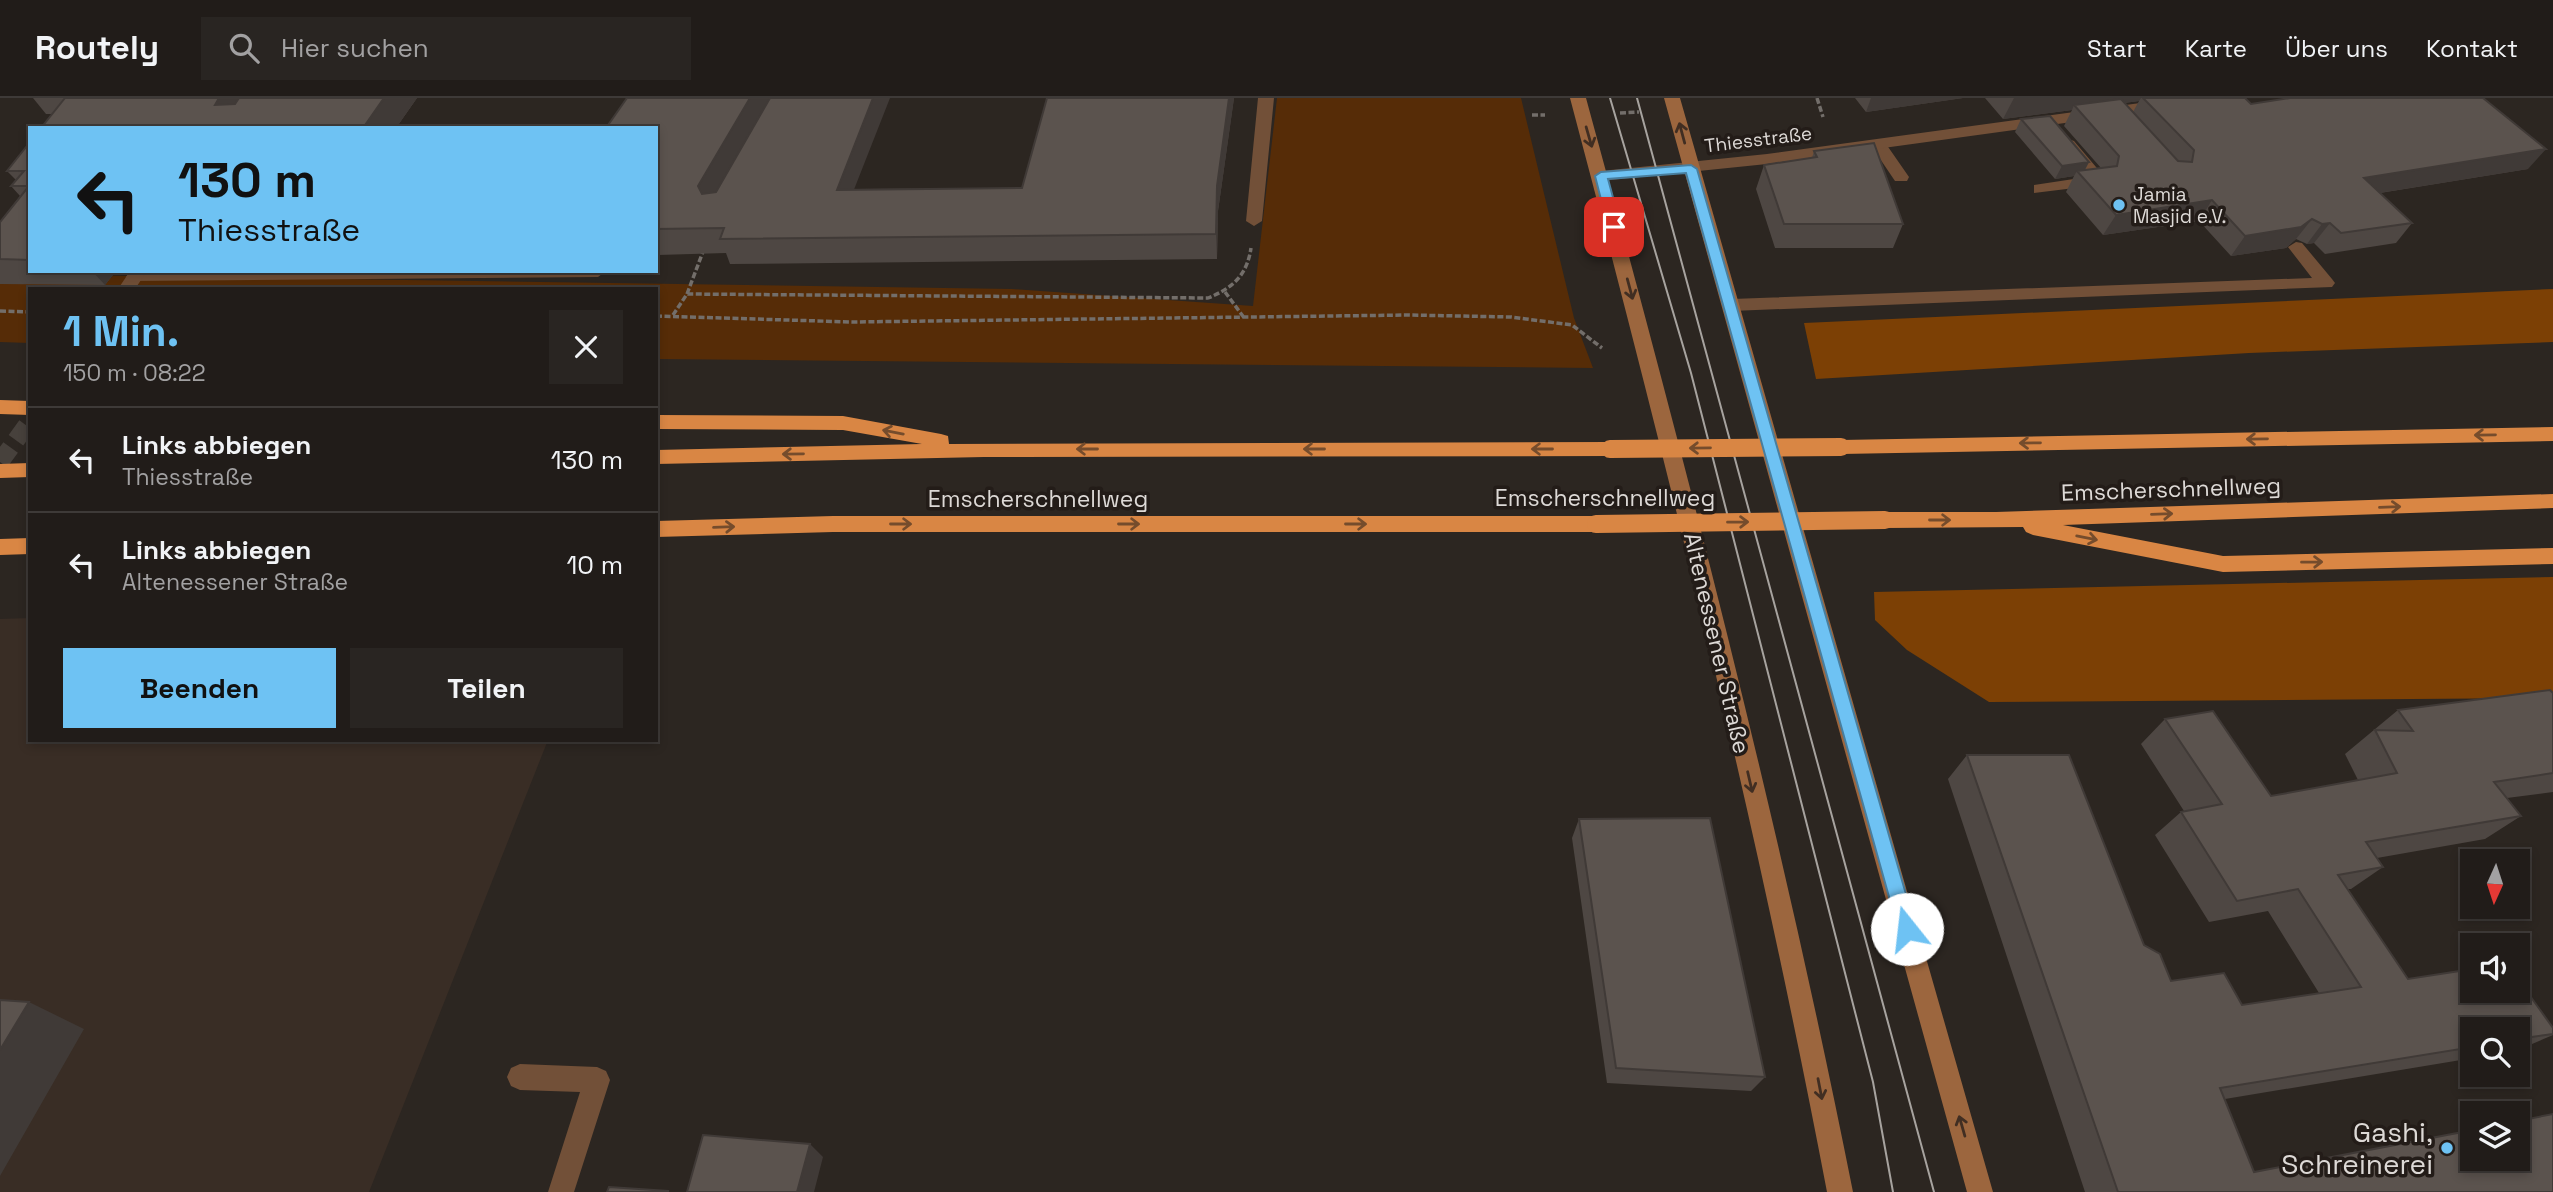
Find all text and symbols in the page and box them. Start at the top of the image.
search box [201,17,691,80]
text: Routely [35,27,159,69]
icon: search [225,29,263,67]
text: Hier suchen [281,31,429,65]
text: Start [2087,33,2147,64]
text: Karte [2185,33,2247,64]
text: Über uns [2285,33,2388,64]
text: Kontakt [2426,33,2518,64]
street label: Thiesstraße [1703,120,1813,158]
one-way arrow [1674,122,1687,144]
one-way arrow [1584,126,1597,148]
text: 130 m [178,149,316,211]
icon: left [63,154,154,245]
place label: Jamia Masjid e.V. [2133,182,2226,229]
pin [1584,197,1644,257]
marker: Jamia Masjid e.V. [2111,197,2127,213]
icon: arrive [1595,208,1633,246]
text: Thiesstraße [178,210,360,250]
one-way arrow [1625,278,1638,300]
text: 1 Min. [63,305,179,358]
button: close [549,310,623,384]
text: 150 m · 08:22 [63,358,206,388]
one-way arrow [882,425,905,438]
text: Links abbiegen [122,428,311,462]
one-way arrow [2474,428,2497,442]
one-way arrow [2246,433,2269,446]
one-way arrow [2019,437,2042,450]
icon: left [63,441,101,479]
one-way arrow [1688,441,1711,455]
one-way arrow [1076,442,1099,456]
one-way arrow [1303,442,1326,456]
one-way arrow [1531,442,1554,456]
text: 130 m [551,443,623,477]
one-way arrow [782,447,805,460]
text: Thiesstraße [122,462,253,492]
street label: Emscherschnellweg [2060,470,2282,508]
street label: Emscherschnellweg [1495,483,1715,513]
street label: Emscherschnellweg [928,484,1148,514]
one-way arrow [2378,500,2401,513]
one-way arrow [2151,508,2174,521]
one-way arrow [1929,513,1952,527]
one-way arrow [1726,515,1749,529]
one-way arrow [890,517,913,531]
one-way arrow [1117,517,1140,531]
one-way arrow [1345,517,1368,531]
one-way arrow [713,520,736,534]
street label: Altenessener Straße [1677,530,1757,756]
one-way arrow [2075,531,2098,545]
text: Links abbiegen [122,533,311,567]
icon: left [63,546,101,584]
text: 10 m [566,548,623,582]
one-way arrow [2300,555,2323,569]
text: Altenessener Straße [122,567,348,597]
button: Beenden [63,648,336,728]
button: Teilen [350,648,623,728]
one-way arrow [1744,770,1757,793]
north arrow [2460,849,2530,919]
map controls [2460,849,2530,1171]
position arrow [1870,892,1944,966]
button: sound [2460,933,2530,1003]
button: search [2460,1017,2530,1087]
one-way arrow [1814,1077,1828,1100]
button: layers [2460,1101,2530,1171]
place label: Gashi, Schreinerei [2281,1114,2433,1182]
one-way arrow [1954,1115,1967,1137]
marker: Gashi, Schreinerei [2439,1140,2455,1156]

